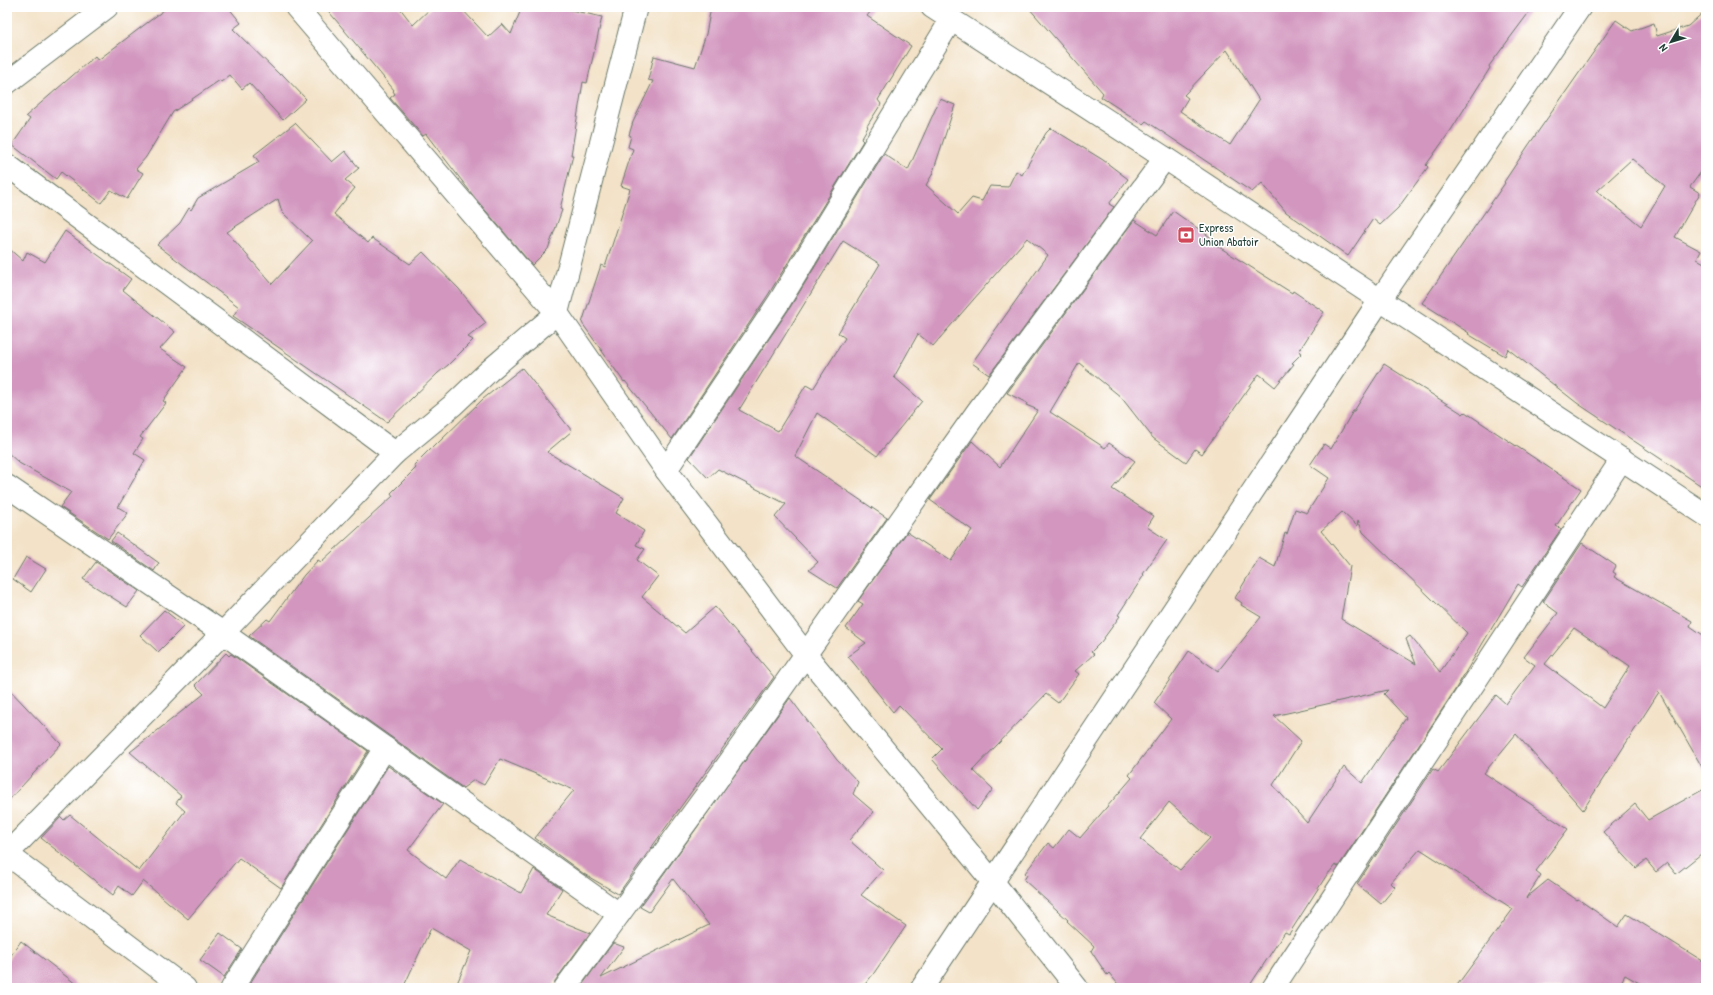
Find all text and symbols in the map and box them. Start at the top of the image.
north arrow [1651,22,1691,62]
text: N [1656,41,1670,55]
place label: Express Union Abatoir [1199,219,1259,250]
bank icon: Express Union Abatoir [1176,225,1196,245]

